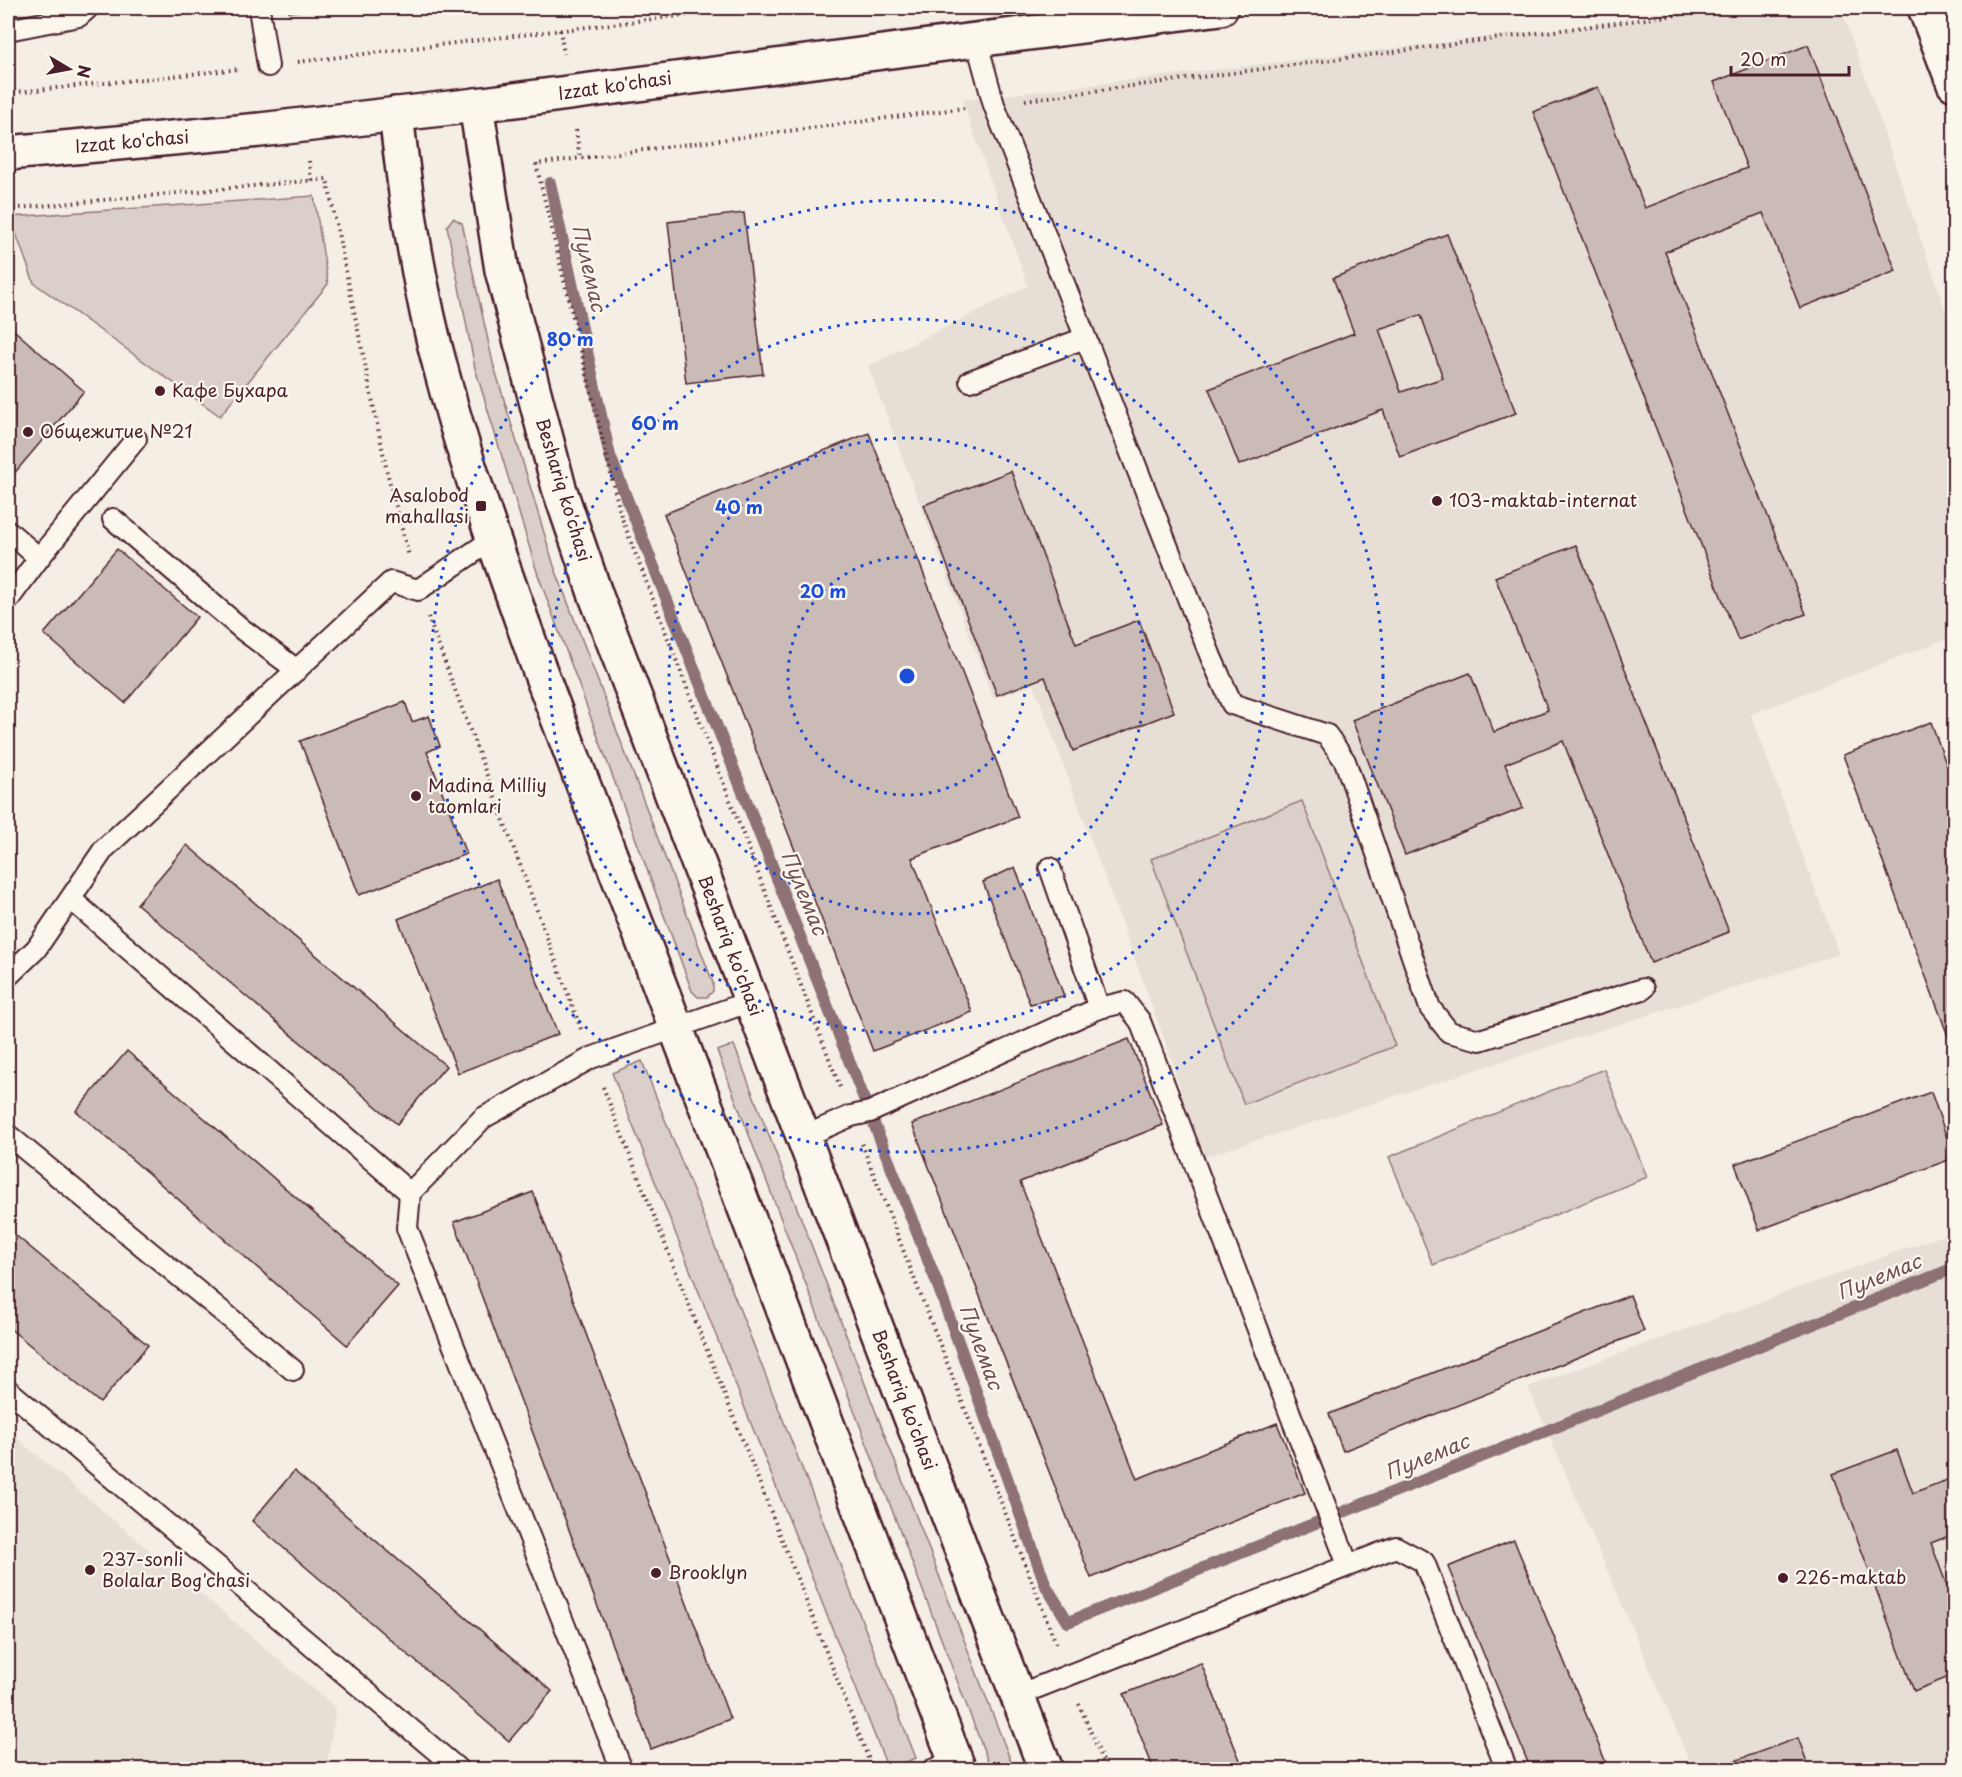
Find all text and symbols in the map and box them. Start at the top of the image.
north arrow [39,39,99,99]
scale bar [1731,39,1850,77]
text: 20 m [1740,45,1786,72]
text: N [72,63,98,80]
street label: Izzat ko'chasi [556,63,673,106]
street label: Izzat ko'chasi [74,122,190,159]
water label: Пулемас [565,221,615,316]
text: 80 m [546,325,594,352]
place label: Кафе Бухара [172,376,288,403]
marker: Кафе Бухара [153,384,167,398]
text: 60 m [631,409,679,436]
street label: Beshariq ko'chasi [530,414,599,565]
place label: Общежитие №21 [40,417,192,444]
marker: Общежитие №21 [21,425,35,439]
place label: Asalobod mahallasi [385,481,469,529]
place label: 103-maktab-internat [1449,486,1637,513]
text: 40 m [715,493,763,520]
marker: 103-maktab-internat [1430,494,1444,508]
marker: Asalobod mahallasi [474,499,488,513]
text: 20 m [800,577,846,604]
centre of rings [897,666,917,686]
place label: Madina Milliy taomlari [428,771,547,819]
marker: Madina Milliy taomlari [409,789,423,803]
water label: Пулемас [774,846,836,941]
street label: Beshariq ko'chasi [692,871,771,1020]
water label: Пулемас [1832,1245,1927,1307]
water label: Пулемас [953,1300,1012,1395]
street label: Beshariq ko'chasi [866,1325,945,1474]
water label: Пулемас [1380,1425,1475,1487]
place label: 237-sonli Bolalar Bog'chasi [102,1545,250,1593]
place label: Brooklyn [668,1558,747,1585]
marker: 237-sonli Bolalar Bog'chasi [83,1563,97,1577]
place label: 226-maktab [1795,1563,1907,1590]
marker: Brooklyn [649,1566,663,1580]
marker: 226-maktab [1776,1571,1790,1585]

